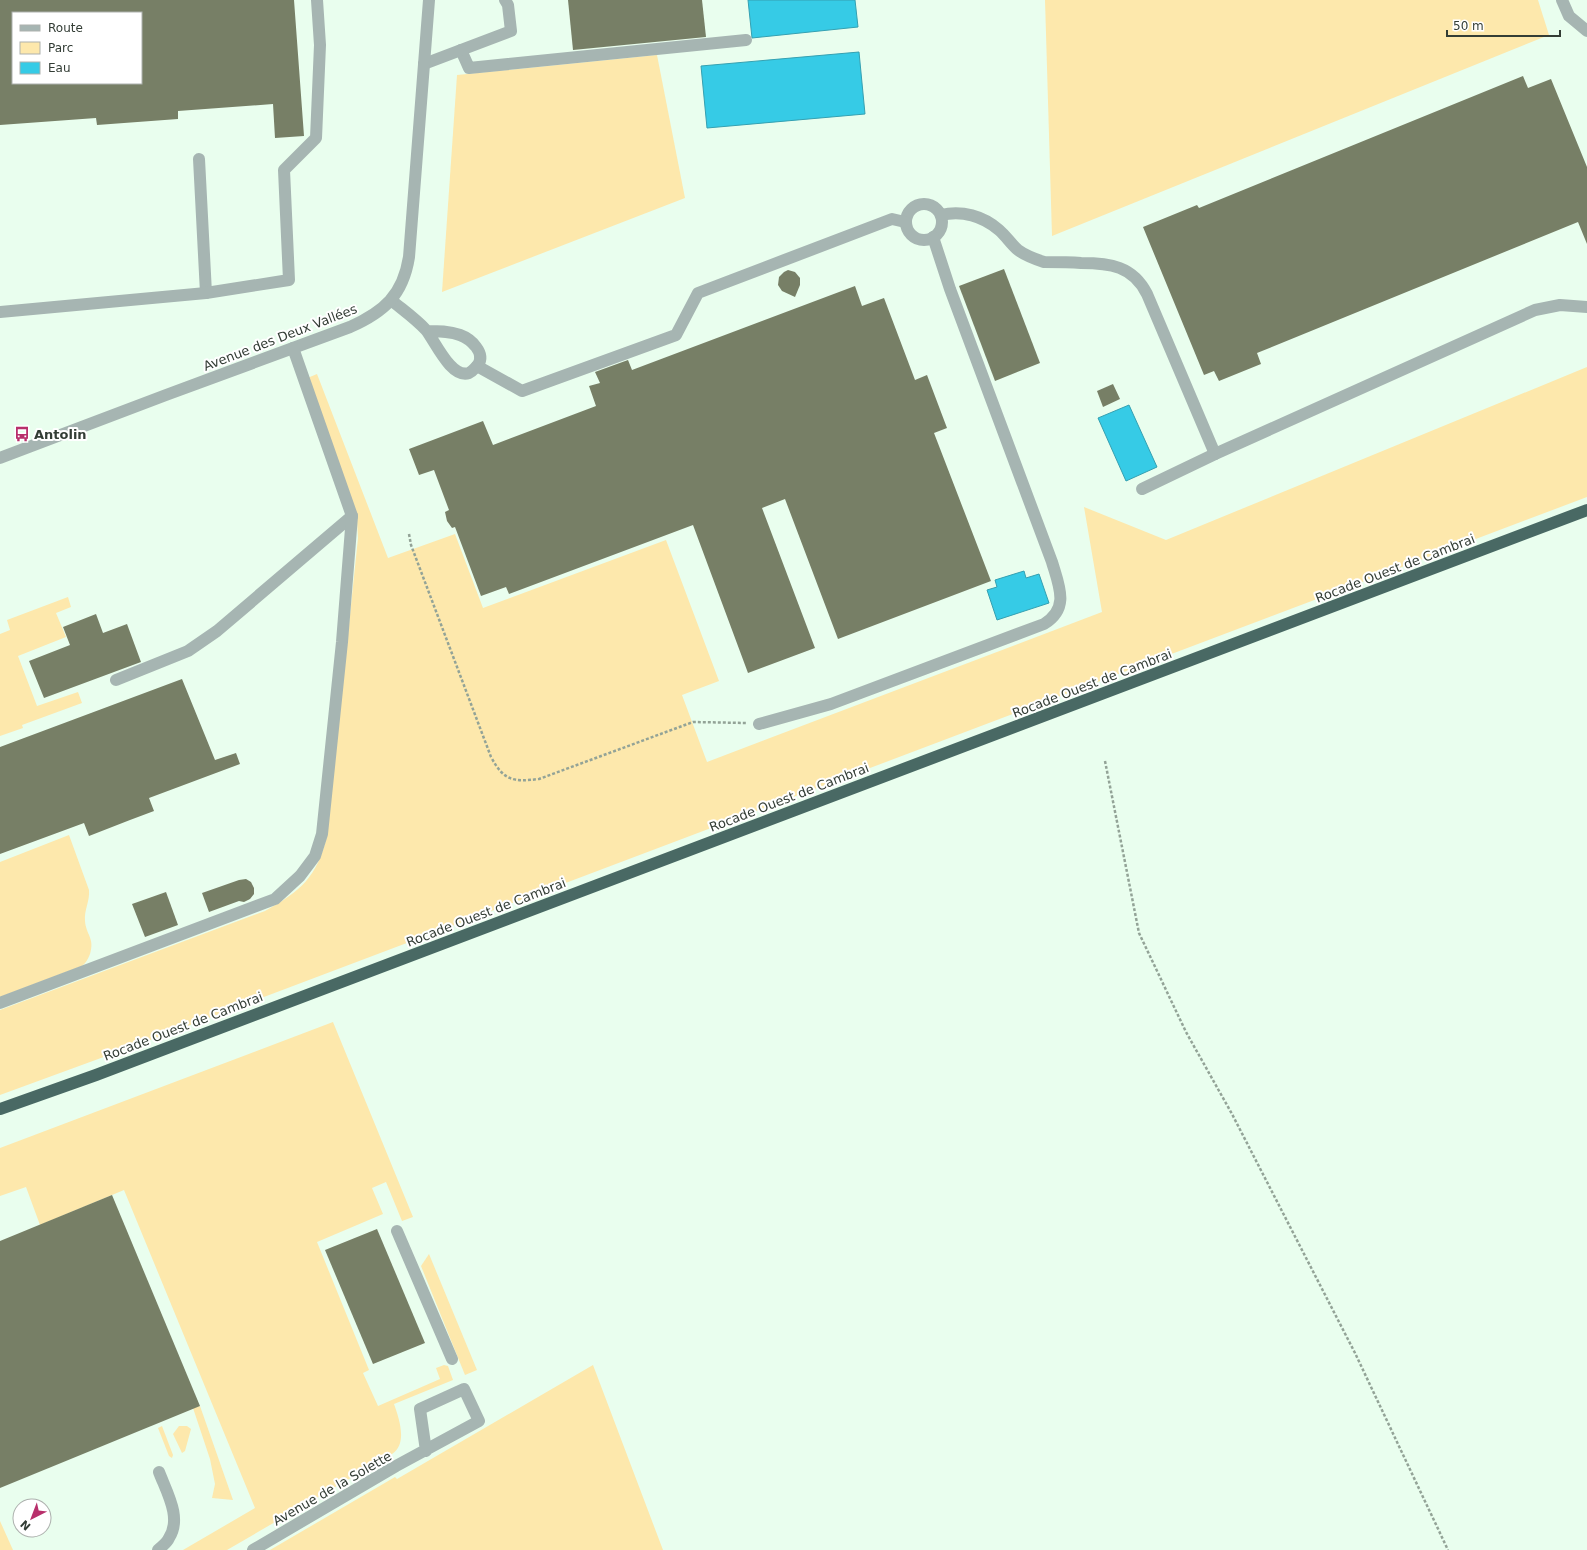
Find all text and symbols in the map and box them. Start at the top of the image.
legend [12,12,142,84]
scale bar [1447,12,1560,38]
text: 50 m [1453,19,1484,33]
text: Route [48,21,83,35]
text: Parc [48,41,73,55]
text: Eau [48,61,71,75]
street label: Avenue des Deux Vallées [201,301,359,374]
bus stop icon: Antolin [13,425,31,443]
place label: Antolin [34,427,87,442]
street label: Rocade Ouest de Cambrai [1313,531,1477,606]
street label: Rocade Ouest de Cambrai [1010,646,1174,721]
street label: Rocade Ouest de Cambrai [707,760,871,835]
street label: Rocade Ouest de Cambrai [404,875,568,950]
street label: Rocade Ouest de Cambrai [101,989,265,1064]
street label: Avenue de la Solette [270,1448,394,1529]
north arrow [12,1498,52,1538]
text: N [18,1517,33,1533]

